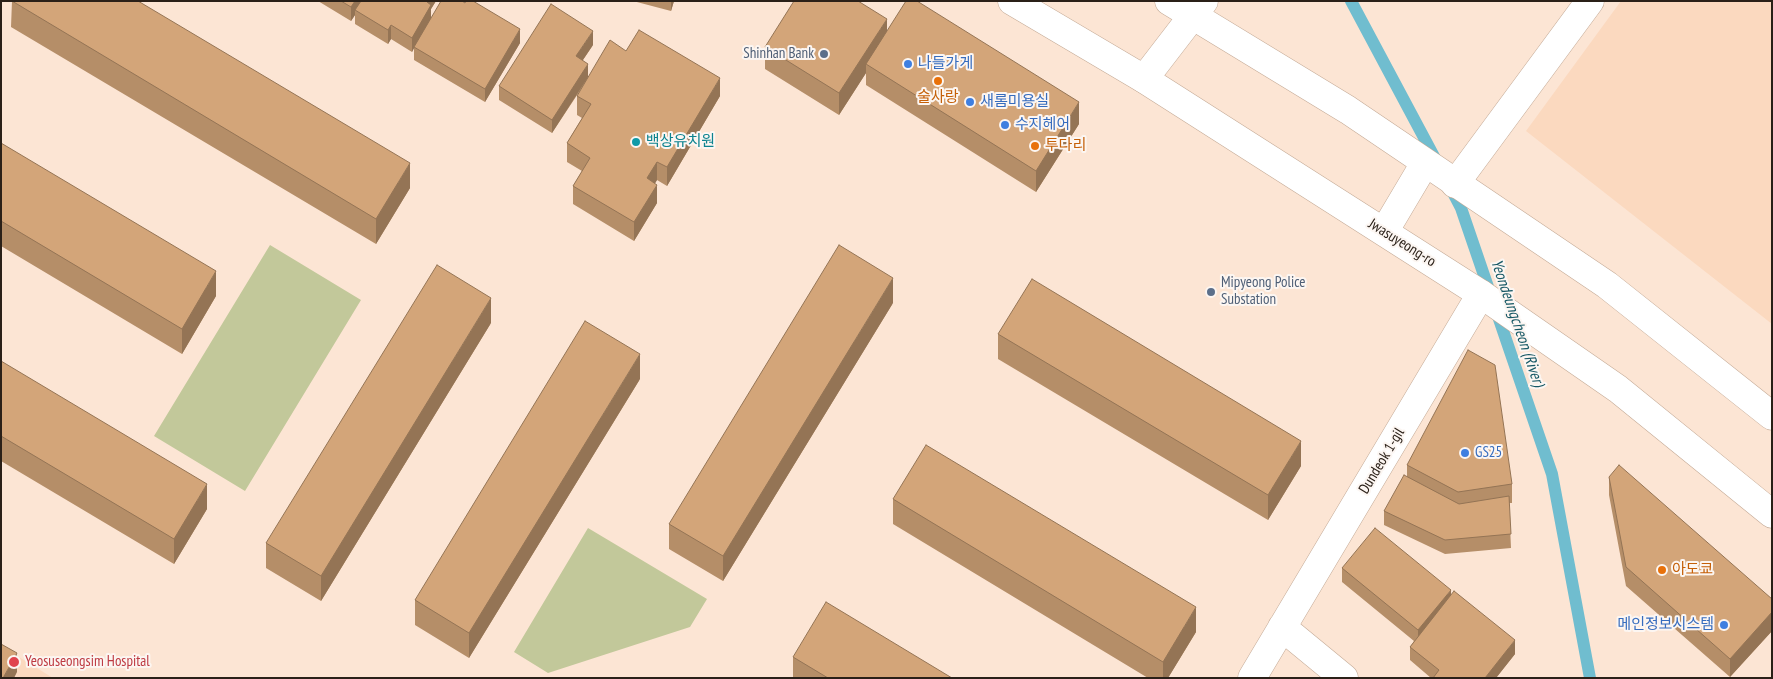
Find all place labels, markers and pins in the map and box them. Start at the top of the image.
place label: Shinhan Bank [743,45,814,63]
marker: Shinhan Bank [818,48,830,60]
place label: 나들가게 [918,55,973,73]
marker: 나들가게 [902,58,914,70]
marker: 술사랑 [932,75,944,87]
place label: 술사랑 [917,89,959,107]
place label: 새롬미용실 [980,93,1049,111]
marker: 새롬미용실 [964,96,976,108]
place label: 수지헤어 [1015,116,1070,134]
marker: 수지헤어 [999,119,1011,131]
place label: 백상유치원 [646,133,715,151]
marker: 백상유치원 [630,136,642,148]
place label: 투다리 [1045,137,1086,155]
marker: 투다리 [1029,140,1041,152]
place label: Mipyeong Police Substation [1221,274,1305,309]
marker: Mipyeong Police Substation [1205,286,1217,298]
place label: GS25 [1475,444,1502,462]
marker: GS25 [1459,447,1471,459]
place label: 아도쿄 [1672,561,1713,579]
marker: 아도쿄 [1656,564,1668,576]
place label: 메인정보시스템 [1617,616,1714,634]
marker: 메인정보시스템 [1718,619,1730,631]
place label: Yeosuseongsim Hospital [25,653,150,671]
marker: Yeosuseongsim Hospital [7,655,21,669]

